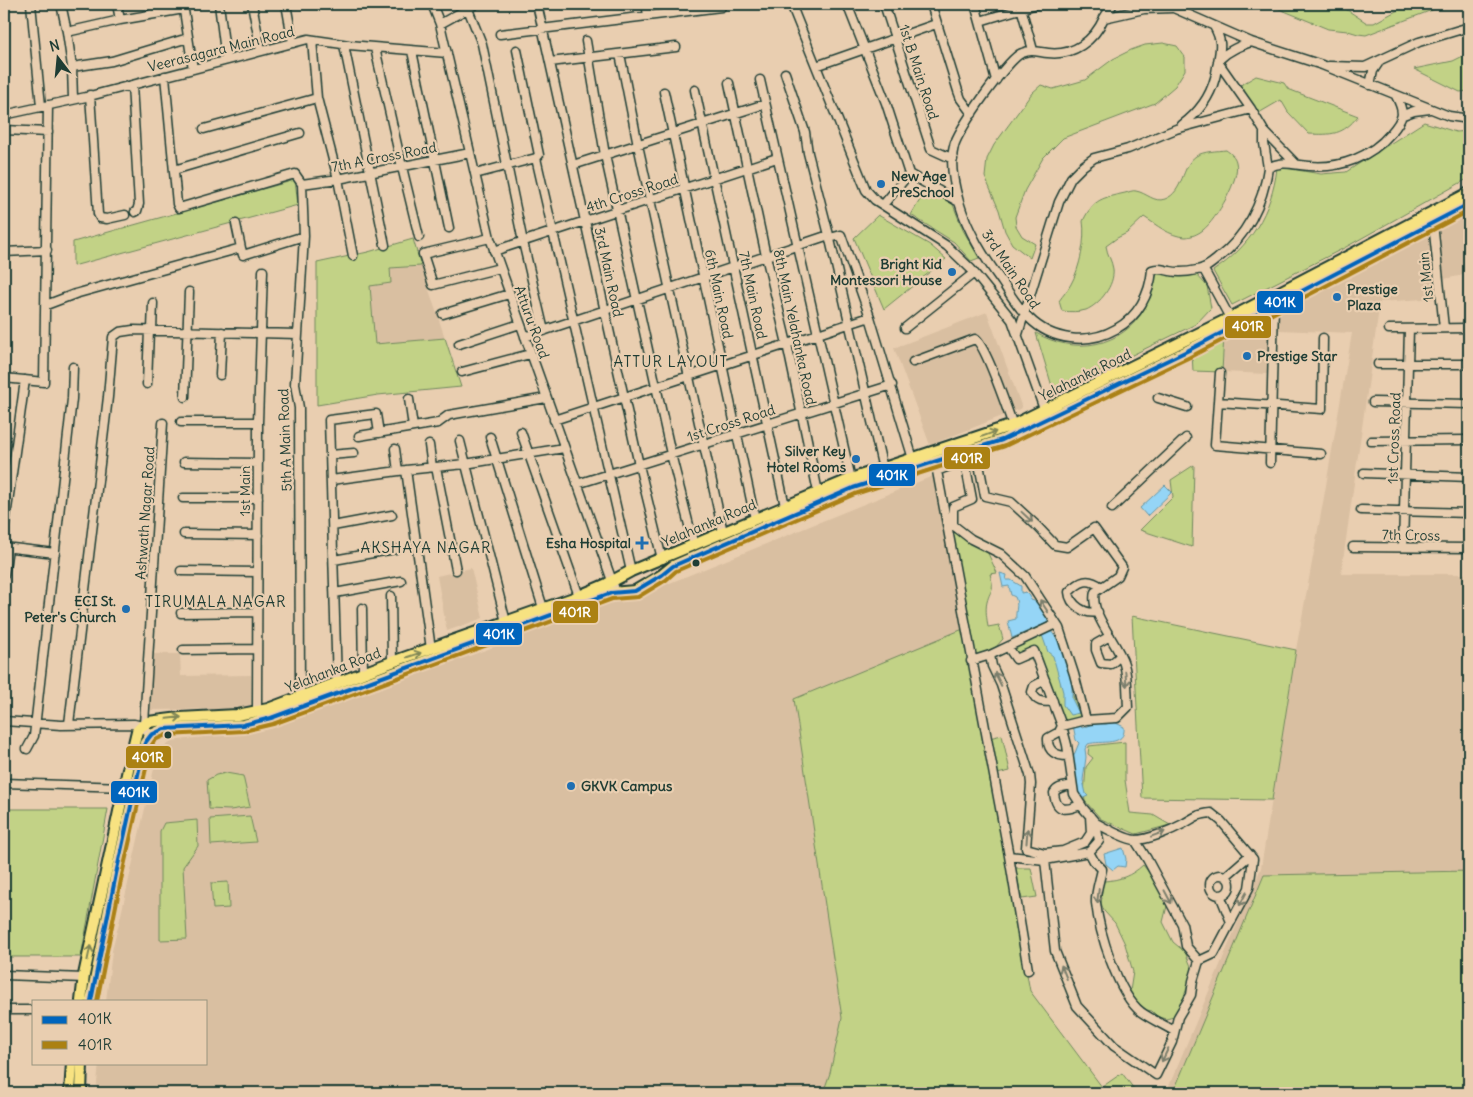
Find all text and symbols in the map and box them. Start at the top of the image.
street label: Veerasagara Main Road [146,22,296,76]
street label: 1st B Main Road [895,22,943,122]
north arrow [32,32,82,82]
text: N [47,36,62,55]
street label: 7th A Cross Road [330,138,438,176]
place label: New Age PreSchool [891,167,954,201]
street label: 4th Cross Road [584,170,680,216]
marker: New Age PreSchool [875,178,887,190]
street label: 3rd Main Road [591,225,627,319]
street label: 3rd Main Road [978,226,1044,312]
street label: 8th Main Yelahanka Road [770,247,820,407]
street label: 6th Main Road [701,248,737,340]
street label: 7th Main Road [735,249,771,341]
street label: 1st Main [1414,251,1438,303]
place label: Bright Kid Montessori House [830,255,943,289]
marker: Bright Kid Montessori House [946,266,958,278]
place label: Prestige Plaza [1347,280,1398,314]
street label: Atturu Road [510,283,554,361]
line badge: 401K [1256,290,1304,314]
marker: Prestige Plaza [1331,291,1343,303]
text: 401K [1264,293,1296,311]
line badge: 401R [1224,315,1272,339]
text: 401R [1232,317,1264,335]
street label: Yelahanka Road [1036,345,1134,405]
place label: Prestige Star [1257,347,1337,365]
marker: Prestige Star [1241,350,1253,362]
district label: ATTUR LAYOUT [614,352,728,371]
street label: 5th A Main Road [274,388,296,492]
street label: 1st Cross Road [1383,392,1405,484]
street label: 1st Cross Road [685,400,777,446]
one-way arrow [981,429,997,438]
place label: Silver Key Hotel Rooms [766,442,847,476]
street label: Ashwath Nagar Road [131,446,159,580]
line badge: 401R [943,446,991,470]
text: 401R [951,449,983,467]
marker: Silver Key Hotel Rooms [850,453,862,465]
line badge: 401K [868,463,916,487]
street label: 1st Main [236,466,254,516]
text: 401K [876,466,908,484]
street label: Yelahanka Road [659,495,759,551]
one-way arrow [1020,511,1033,523]
street label: 7th Cross [1382,525,1440,545]
place label: Esha Hospital [546,534,631,552]
marker: Esha Hospital [635,536,649,550]
district label: AKSHAYA NAGAR [361,538,491,557]
unlabelled marker [691,558,701,568]
place label: ECI St. Peter's Church [24,592,116,626]
district label: TIRUMALA NAGAR [145,592,287,611]
one-way arrow [1039,599,1049,613]
line badge: 401R [552,600,599,624]
marker: ECI St. Peter's Church [120,603,132,615]
text: 401R [559,603,591,621]
line badge: 401K [475,622,523,646]
text: 401K [483,625,515,643]
street label: Yelahanka Road [283,644,383,696]
one-way arrow [405,650,421,659]
one-way arrow [1121,671,1131,687]
one-way arrow [993,672,1003,687]
one-way arrow [166,713,182,723]
unlabelled marker [163,730,173,740]
line badge: 401R [125,745,172,769]
text: 401R [132,748,164,766]
place label: GKVK Campus [581,777,673,795]
line badge: 401K [110,780,158,804]
marker: GKVK Campus [565,780,577,792]
text: 401K [118,783,150,801]
one-way arrow [1022,829,1032,845]
one-way arrow [1150,829,1165,838]
one-way arrow [1093,887,1103,903]
one-way arrow [1163,890,1173,905]
one-way arrow [1238,891,1247,906]
one-way arrow [85,945,94,961]
one-way arrow [1058,965,1068,980]
legend [32,1000,208,1064]
text: 401K [78,1009,112,1028]
text: 401R [78,1035,112,1054]
one-way arrow [1160,1047,1169,1062]

